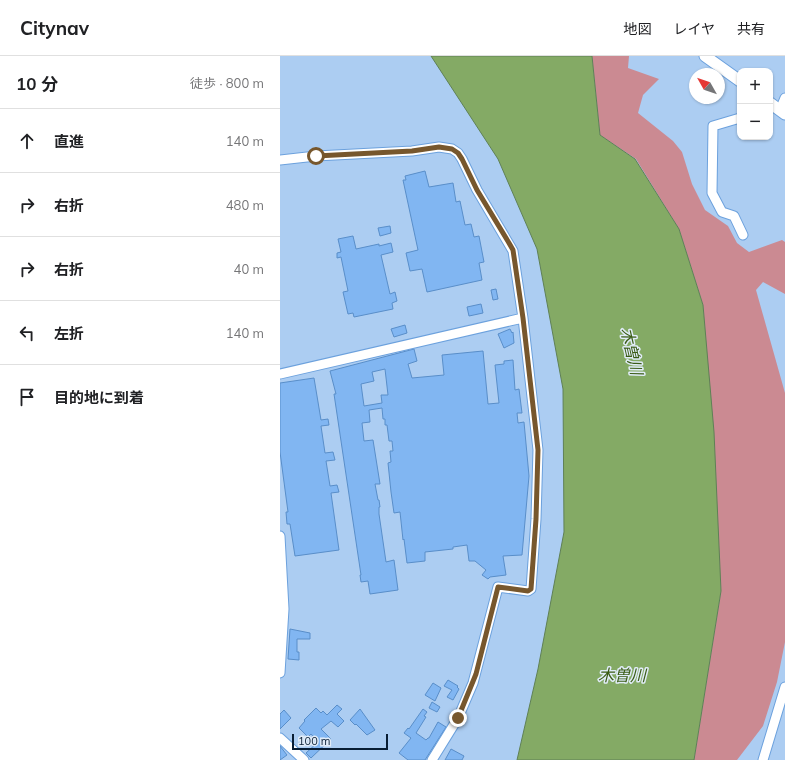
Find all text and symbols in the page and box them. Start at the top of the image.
text: Citynav [20,16,89,40]
text: 地図 [623,20,651,38]
text: レイヤ [673,20,715,38]
text: 共有 [737,20,765,38]
north arrow [689,68,725,104]
map controls [737,68,773,140]
button: + [737,68,773,104]
text: 10 分 [16,73,58,94]
text: 徒歩 · 800 m [190,75,264,91]
button: − [737,104,773,140]
icon: ahead [16,130,38,152]
text: 直進 [54,132,84,151]
text: 140 m [226,133,264,149]
route start [307,147,325,165]
icon: right [16,194,38,216]
text: 右折 [54,196,84,215]
text: 480 m [226,197,264,213]
icon: right [16,258,38,280]
text: 右折 [54,260,84,279]
text: 40 m [234,261,264,277]
icon: left [16,322,38,344]
text: 左折 [54,324,84,343]
text: 140 m [226,325,264,341]
water label: 木曽川 [617,325,648,379]
icon: arrive [16,386,38,408]
text: 目的地に到着 [54,388,144,407]
water label: 木曽川 [598,665,648,685]
route end [449,709,467,727]
scale bar [292,732,388,751]
text: 100 m [298,734,330,748]

